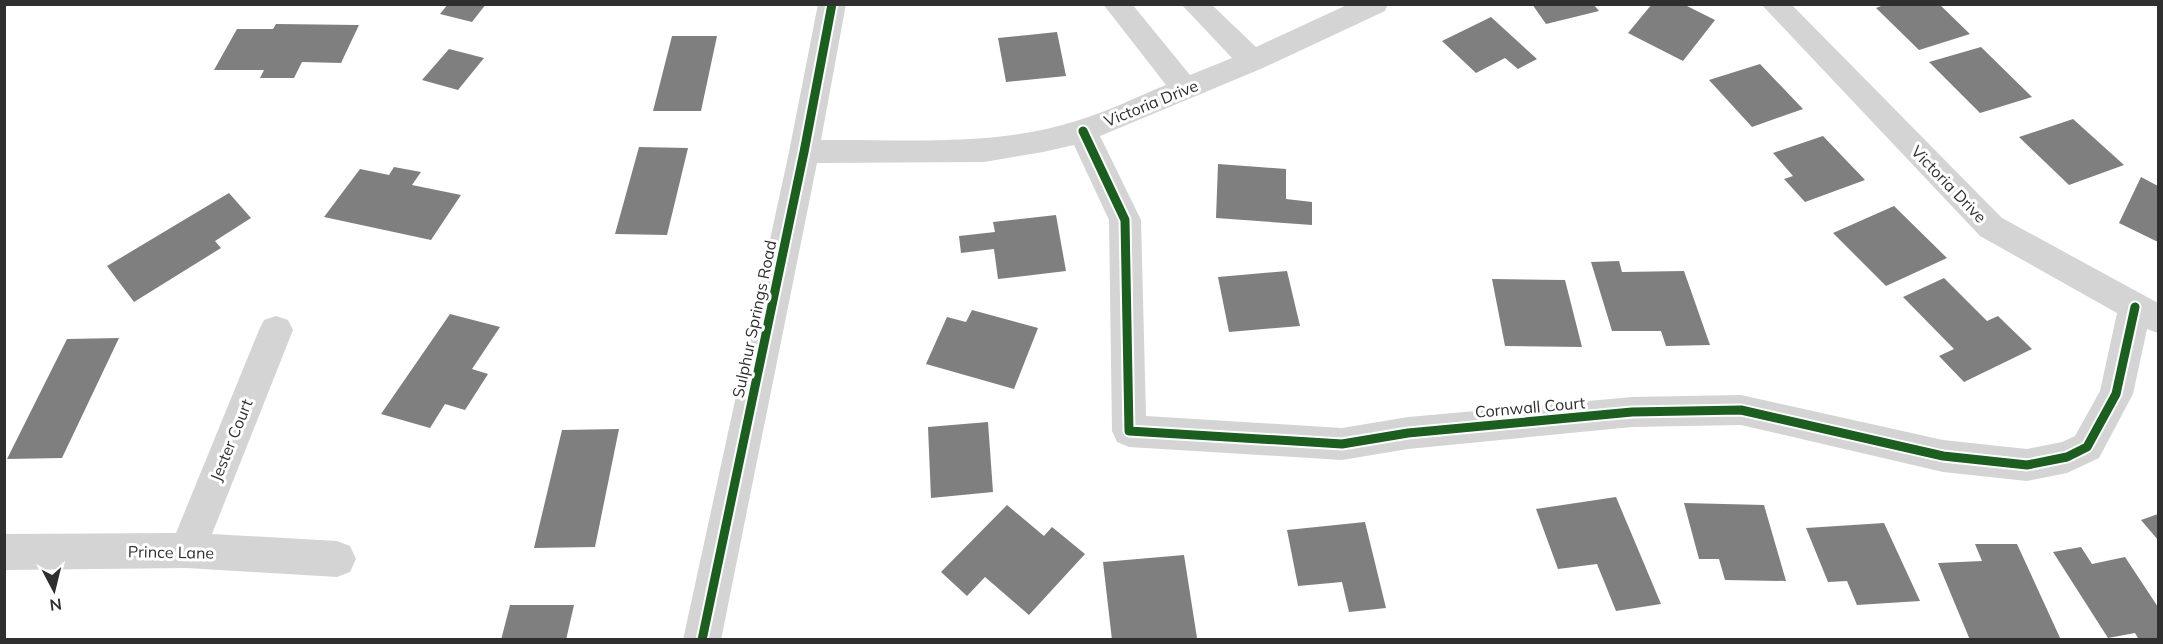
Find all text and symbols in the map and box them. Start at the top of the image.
street label: Victoria Drive [1101,75,1201,131]
street label: Victoria Drive [1907,141,1991,227]
street label: Sulphur Springs Road [728,238,780,400]
street label: Cornwall Court [1474,392,1586,422]
street label: Jester Court [206,396,257,484]
street label: Prince Lane [128,541,214,563]
north arrow [24,560,84,620]
text: N [49,594,63,616]

